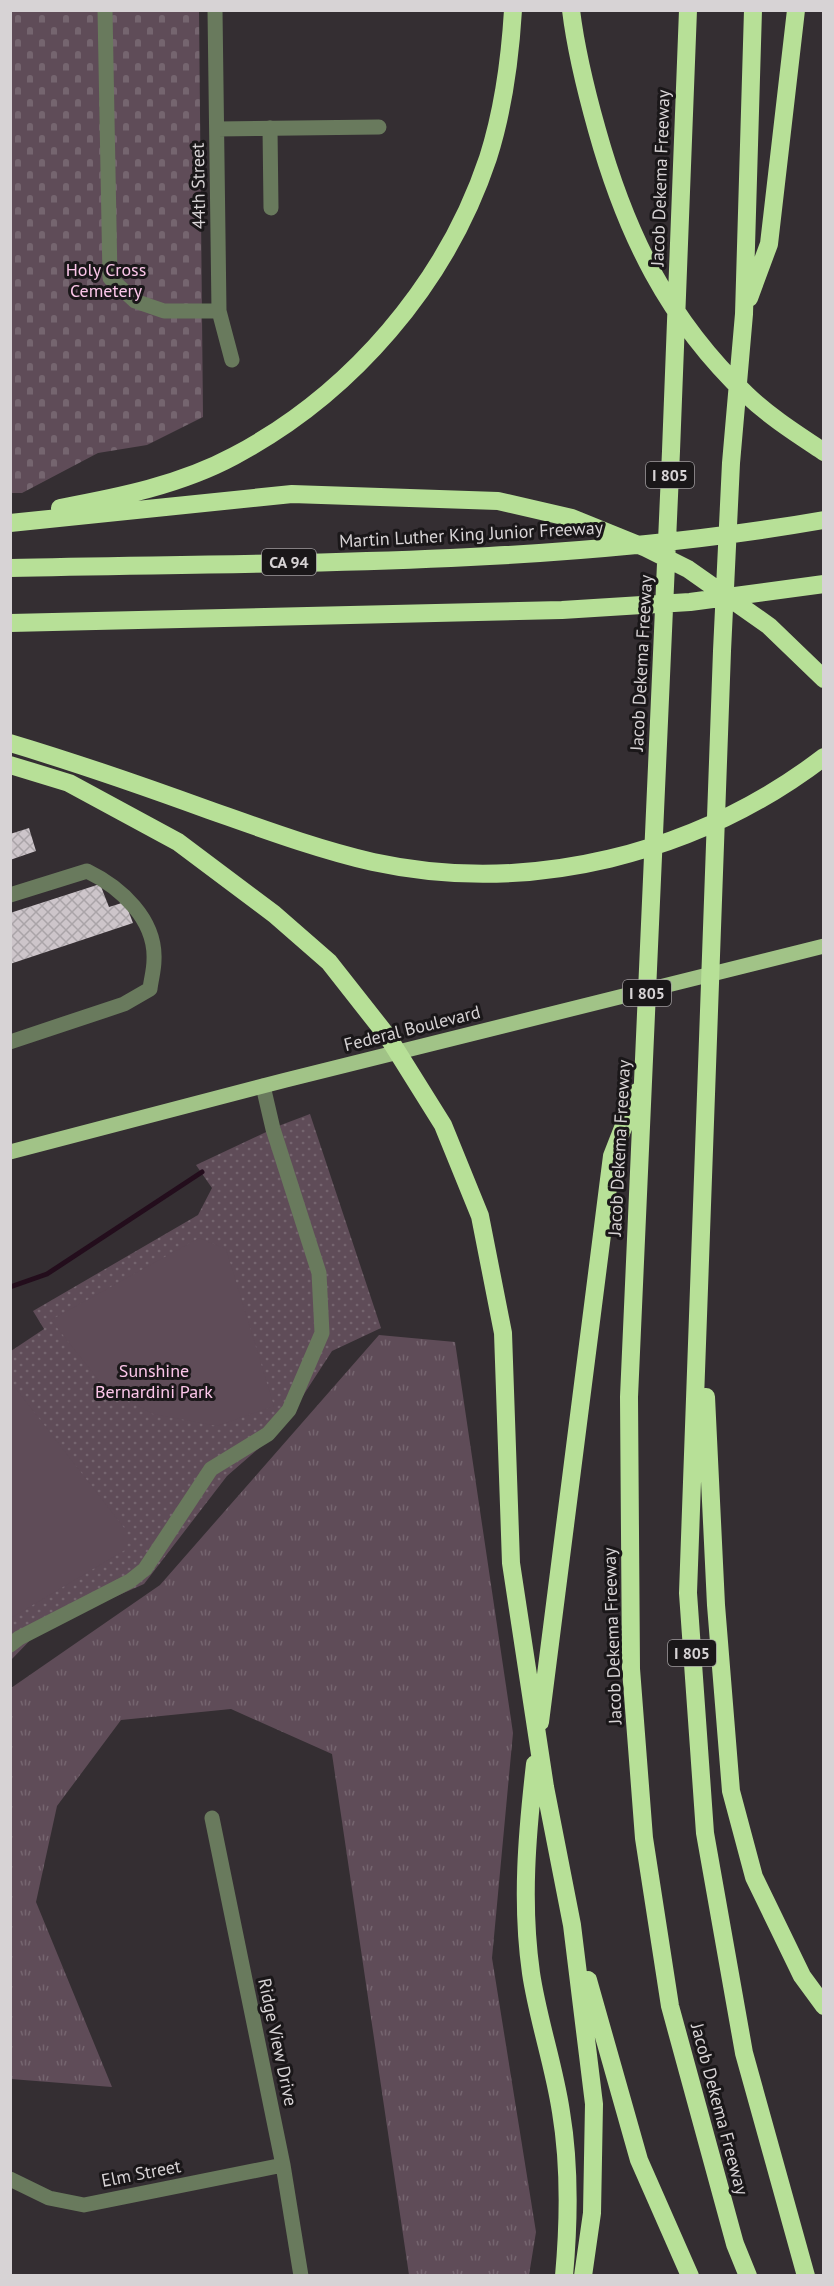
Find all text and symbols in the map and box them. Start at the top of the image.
street label: Jacob Dekema Freeway [645,89,675,268]
street label: 44th Street [186,143,210,229]
park label: Holy Cross Cemetery [66,258,146,302]
road number: I 805 [646,462,694,488]
street label: Martin Luther King Junior Freeway [338,516,604,552]
road number: CA 94 [262,549,316,575]
street label: Jacob Dekema Freeway [625,574,657,753]
road number: I 805 [623,980,671,1006]
street label: Federal Boulevard [341,1000,483,1056]
street label: Jacob Dekema Freeway [603,1059,635,1238]
park label: Sunshine Bernardini Park [95,1359,213,1403]
street label: Jacob Dekema Freeway [597,1547,627,1726]
road number: I 805 [668,1640,716,1666]
street label: Ridge View Drive [253,1976,303,2108]
street label: Jacob Dekema Freeway [686,2020,754,2198]
street label: Elm Street [99,2154,183,2192]

